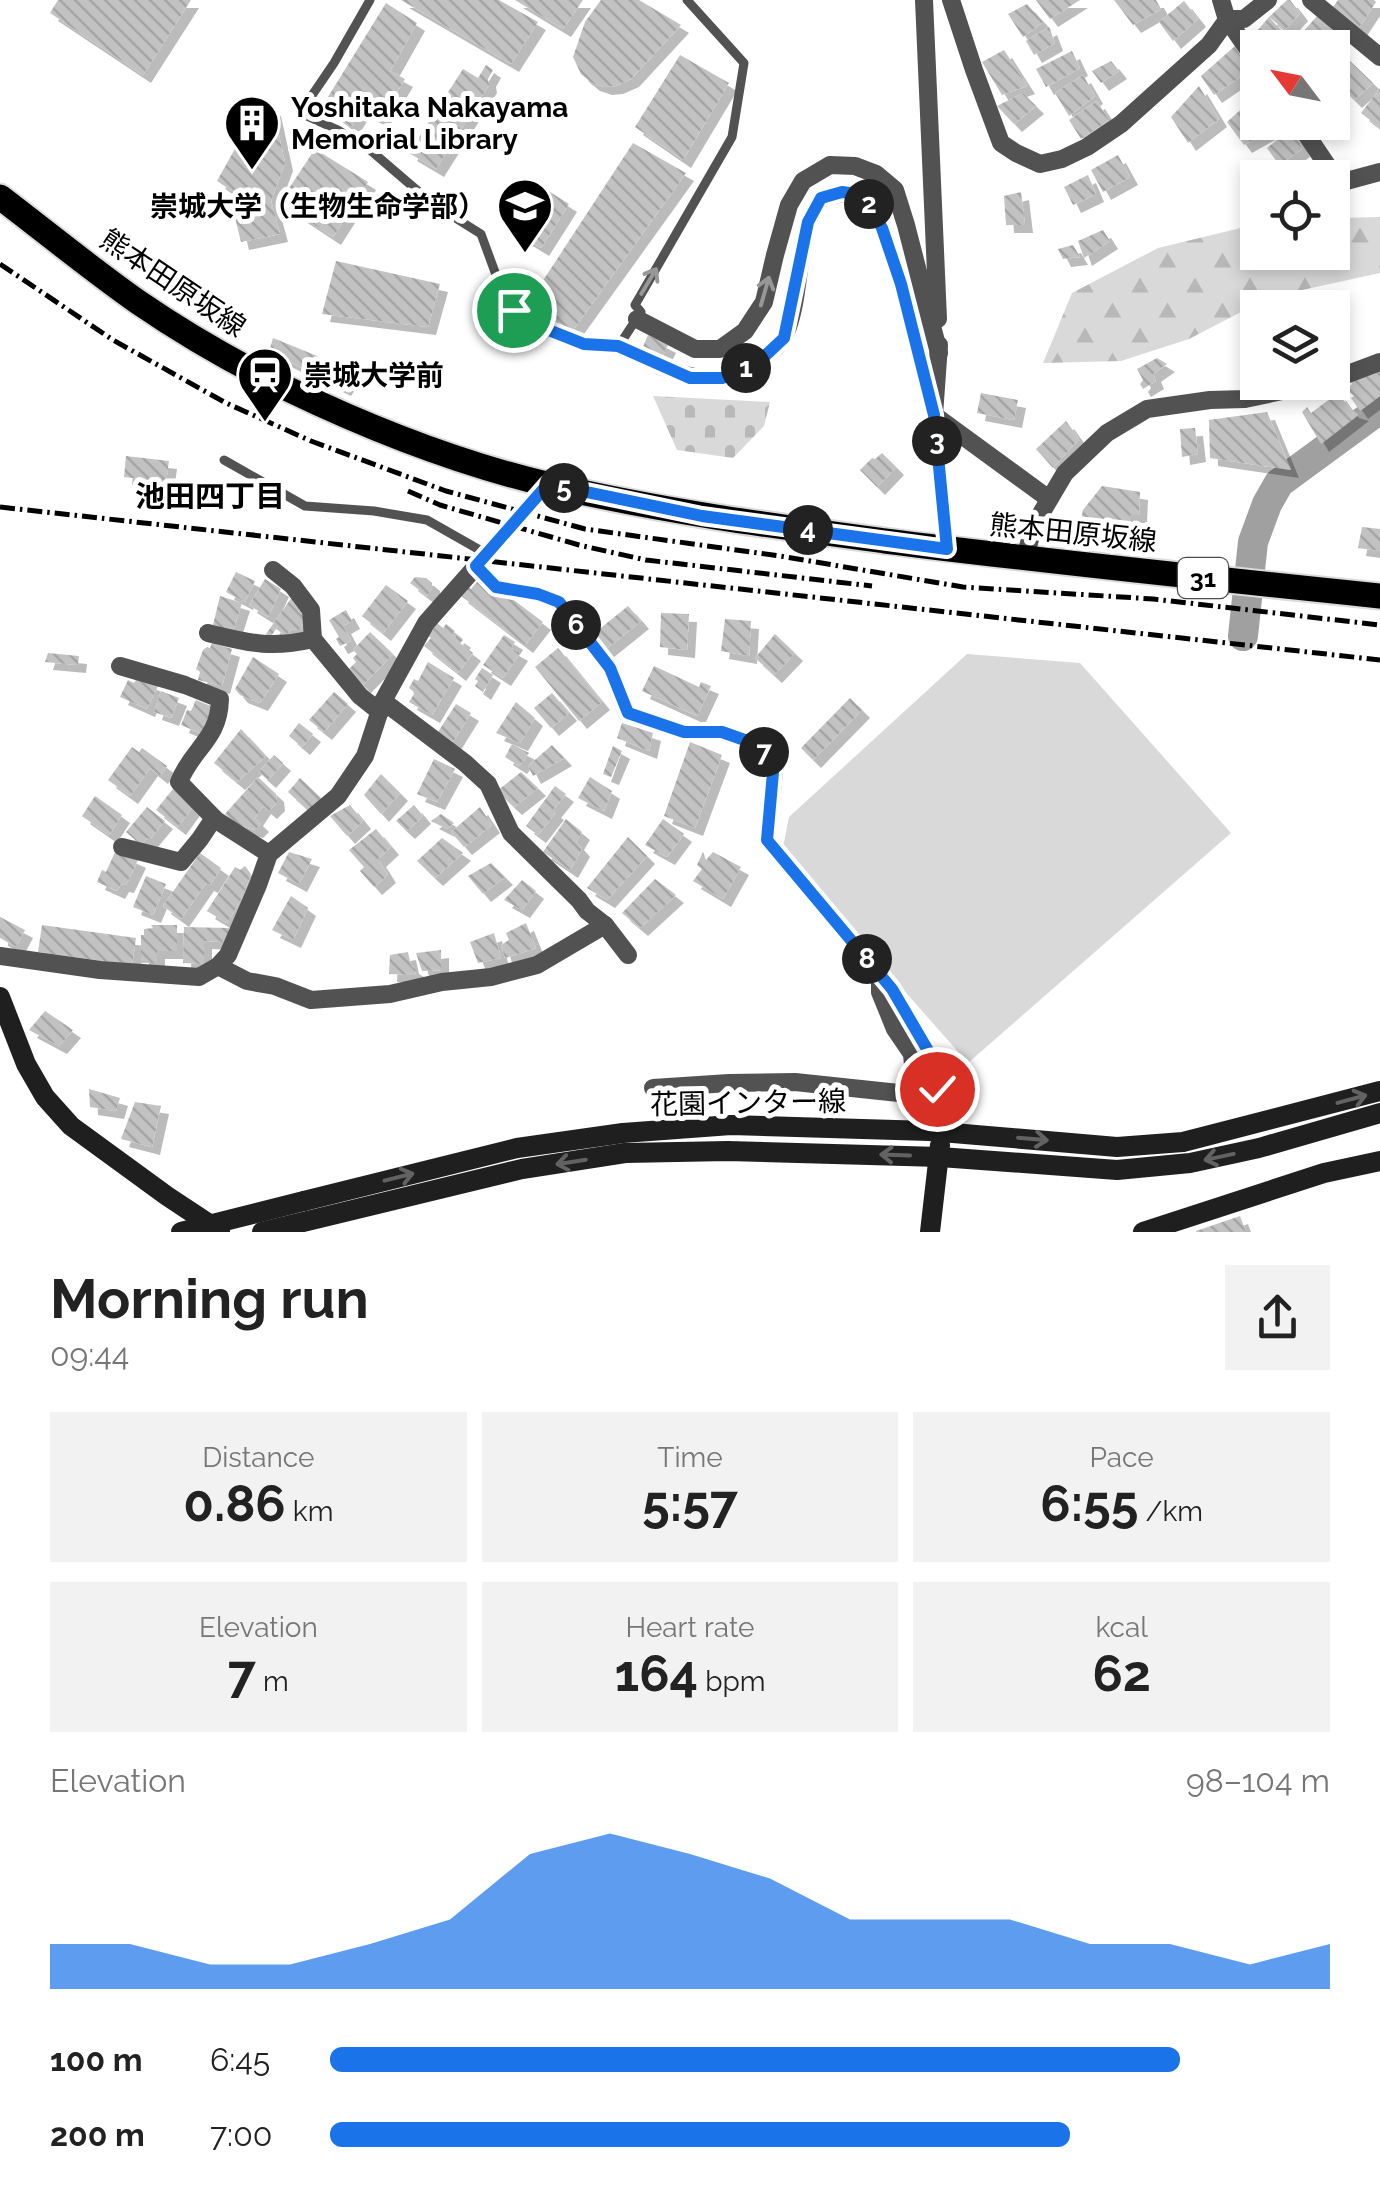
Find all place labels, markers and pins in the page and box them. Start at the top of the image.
place label: Yoshitaka Nakayama Memorial Library [291,91,568,156]
building icon: Yoshitaka Nakayama Memorial Library [222,93,282,172]
school or university icon: 崇城大学（生物生命学部） [495,176,555,255]
pin: 2 [844,179,894,229]
place label: 崇城大学（生物生命学部） [150,190,486,223]
pin [472,268,557,353]
pin: 1 [721,343,771,393]
station icon: 崇城大学前 [235,345,295,424]
place label: 崇城大学前 [304,359,444,392]
pin: 3 [912,416,962,466]
pin: 5 [539,463,589,513]
pin: 4 [783,505,833,555]
pin: 6 [551,600,601,650]
pin: 7 [739,727,789,777]
pin: 8 [842,934,892,984]
pin [895,1047,980,1132]

